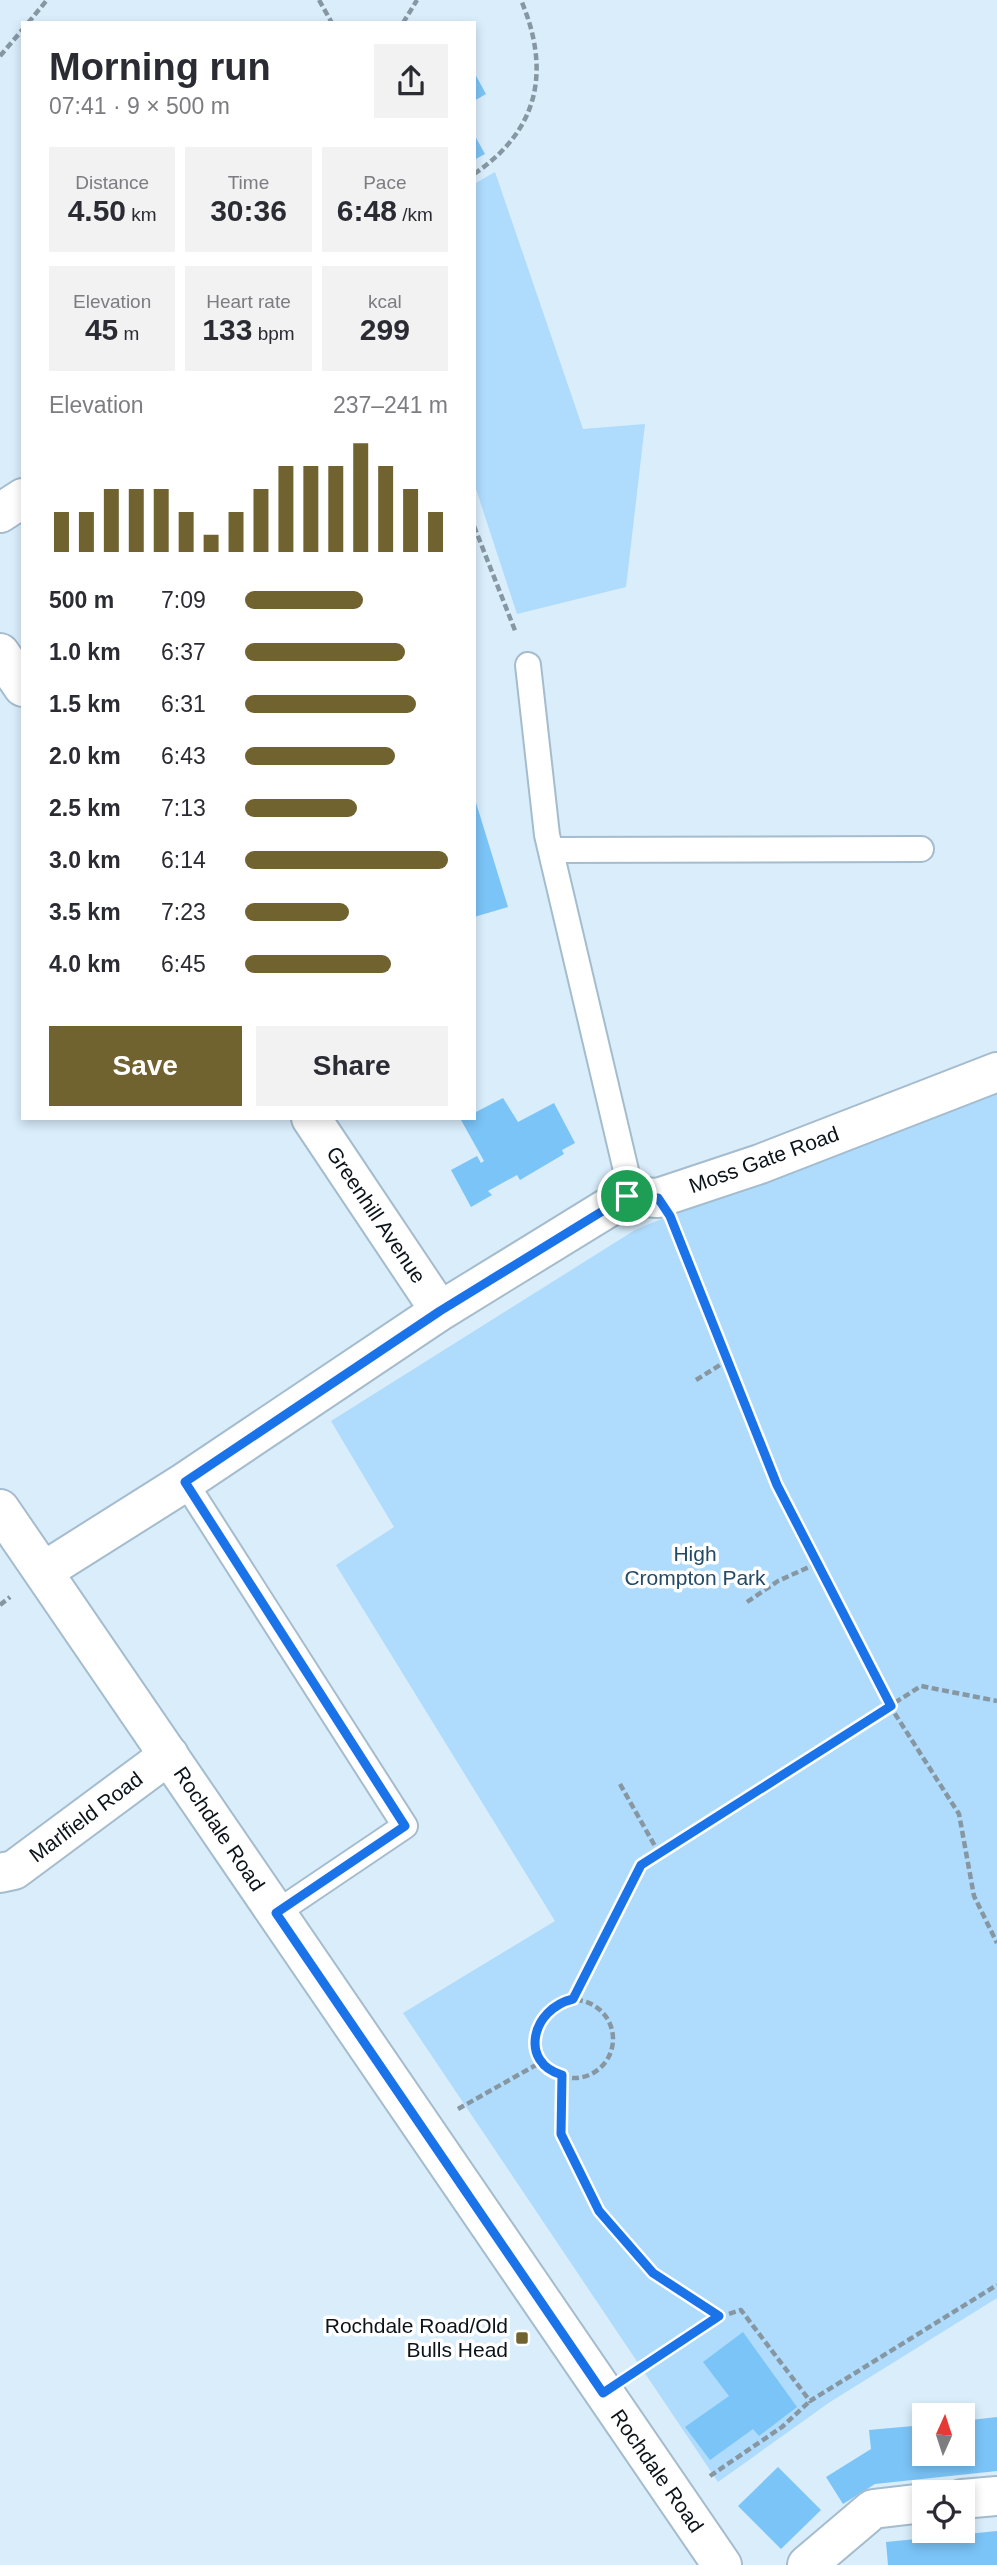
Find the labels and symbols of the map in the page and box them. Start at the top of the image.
street label: Moss Gate Road [686,1122,842,1197]
street label: Greenhill Avenue [322,1142,431,1287]
pin [597,1166,657,1226]
park label: High Crompton Park [624,1542,766,1589]
street label: Rochdale Road [169,1762,269,1895]
street label: Marlfield Road [25,1767,147,1867]
place label: Rochdale Road/Old Bulls Head [325,2314,508,2361]
marker: Rochdale Road/Old Bulls Head [514,2330,530,2346]
north arrow [912,2403,975,2466]
street label: Rochdale Road [606,2405,708,2537]

